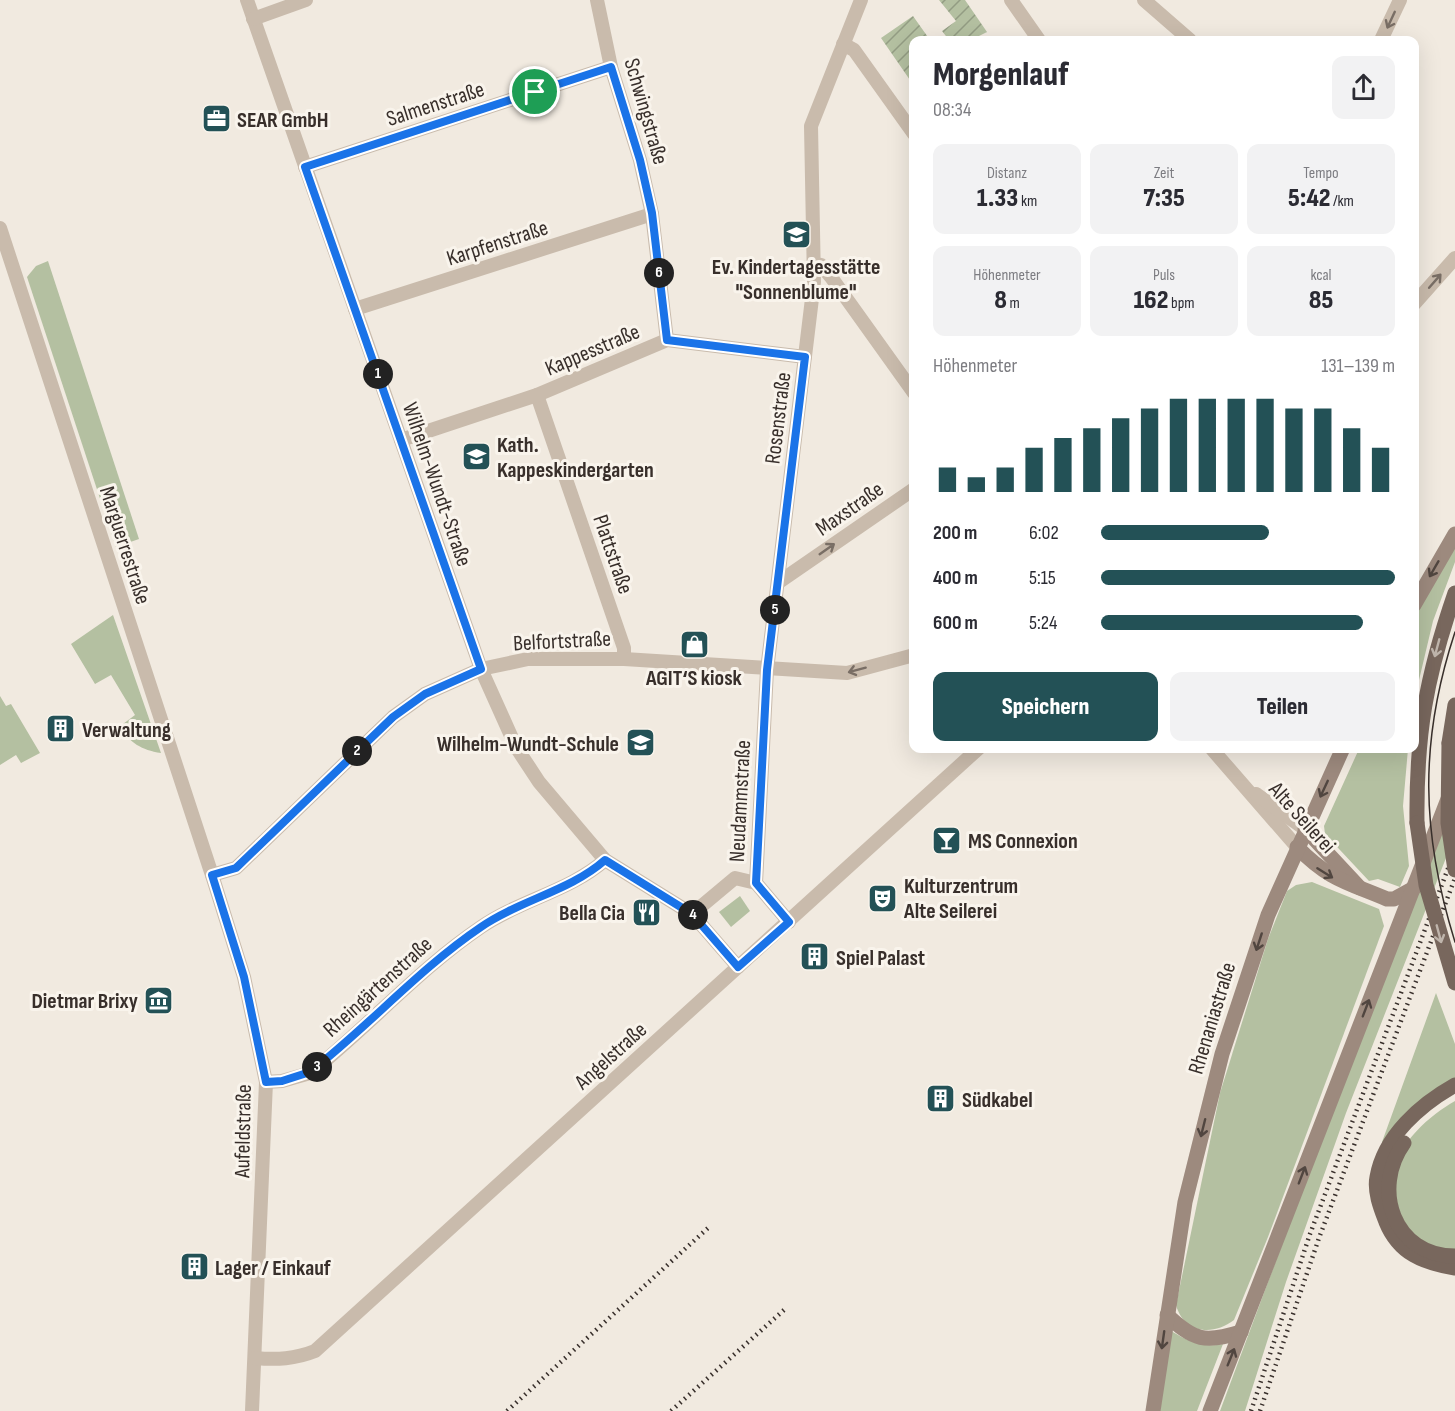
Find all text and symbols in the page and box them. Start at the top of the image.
one-way arrow [1384,11,1396,29]
street label: Schwingstraße [618,55,674,168]
text: Morgenlauf [933,55,1069,95]
button: share [1332,56,1395,119]
pin [509,66,560,117]
icon: arrive [518,75,551,108]
street label: Salmenstraße [383,76,488,133]
text: 08:34 [933,98,971,122]
office icon: SEAR GmbH [200,103,232,135]
place label: SEAR GmbH [237,107,329,134]
text: Distanz [987,164,1027,183]
text: Zeit [1154,164,1174,183]
text: Tempo [1303,164,1339,183]
text: 1.33 [977,183,1018,214]
text: 7:35 [1143,183,1185,214]
text: 5:42 [1288,183,1331,214]
text: km [1018,192,1037,211]
text: /km [1331,192,1354,211]
street label: Karpfenstraße [443,214,552,272]
school or university icon: Ev. Kindertagesstätte "Sonnenblume" [780,218,812,250]
place label: Ev. Kindertagesstätte "Sonnenblume" [712,254,880,306]
pin: 6 [644,258,674,288]
text: 6 [655,263,663,282]
text: Höhenmeter [973,266,1041,285]
text: Puls [1153,266,1175,285]
text: kcal [1310,266,1332,285]
one-way arrow [1428,274,1442,289]
text: 8 [994,285,1007,316]
text: 162 [1133,285,1168,316]
text: 85 [1309,285,1333,316]
text: m [1007,294,1020,313]
text: bpm [1168,294,1195,313]
street label: Kappesstraße [541,318,644,382]
text: Höhenmeter [933,354,1017,378]
text: 131–139 m [1321,354,1395,378]
pin: 1 [363,359,393,389]
text: 1 [375,364,381,383]
street label: Rosenstraße [759,371,798,466]
street label: Wilhelm-Wundt-Straße [396,399,477,570]
place label: Kath. Kappeskindergarten [497,432,654,484]
school or university icon: Kath. Kappeskindergarten [460,441,492,473]
street label: Maxstraße [811,476,889,542]
street label: Marguerrestraße [93,483,156,608]
street label: Plattstraße [586,511,639,598]
text: 200 m [933,521,977,545]
text: 6:02 [1029,521,1059,545]
one-way arrow [818,543,834,555]
one-way arrow [1428,560,1440,577]
text: 400 m [933,566,978,590]
text: 5:15 [1029,566,1056,590]
pin: 5 [760,595,790,625]
text: 5 [771,600,779,619]
text: 600 m [933,611,978,635]
text: 5:24 [1029,611,1057,635]
street label: Belfortstraße [512,625,612,658]
shop icon: AGIT‘S kiosk [678,629,710,661]
one-way arrow [1430,638,1442,657]
place label: AGIT‘S kiosk [645,665,743,692]
one-way arrow [848,665,867,677]
button: Speichern [933,672,1158,741]
button: Teilen [1170,672,1395,741]
building icon: Verwaltung [45,713,77,745]
place label: Verwaltung [82,717,171,744]
school or university icon: Wilhelm-Wundt-Schule [624,727,656,759]
place label: Wilhelm-Wundt-Schule [437,731,619,758]
pin: 2 [342,736,372,766]
street label: Neudammstraße [724,739,757,863]
text: 2 [353,741,361,760]
street label: Alte Seilerei [1262,776,1341,859]
one-way arrow [1317,779,1329,797]
bar icon: MS Connexion [931,824,963,856]
place label: MS Connexion [968,828,1078,855]
one-way arrow [1317,866,1334,879]
place label: Kulturzentrum Alte Seilerei [903,873,1018,925]
theatre icon: Kulturzentrum Alte Seilerei [867,882,899,914]
restaurant icon: Bella Cia [630,896,662,928]
place label: Bella Cia [559,900,625,927]
pin: 4 [678,900,708,930]
text: 4 [689,905,697,924]
one-way arrow [1433,925,1445,944]
street label: Rheingärtenstraße [318,931,438,1043]
one-way arrow [1252,932,1263,951]
building icon: Spiel Palast [799,941,831,973]
place label: Spiel Palast [836,945,925,972]
street label: Rhenaniastraße [1183,959,1242,1078]
museum icon: Dietmar Brixy [143,984,175,1016]
place label: Dietmar Brixy [31,988,138,1015]
one-way arrow [1362,999,1373,1018]
street label: Angelstraße [569,1017,653,1096]
pin: 3 [302,1052,332,1082]
text: 3 [313,1057,321,1076]
building icon: Südkabel [925,1083,957,1115]
street label: Aufeldstraße [229,1084,258,1179]
place label: Südkabel [962,1087,1033,1114]
one-way arrow [1197,1119,1209,1138]
one-way arrow [1297,1166,1308,1185]
building icon: Lager / Einkauf [178,1251,210,1283]
place label: Lager / Einkauf [215,1255,332,1282]
one-way arrow [1157,1330,1168,1350]
one-way arrow [1226,1348,1237,1366]

